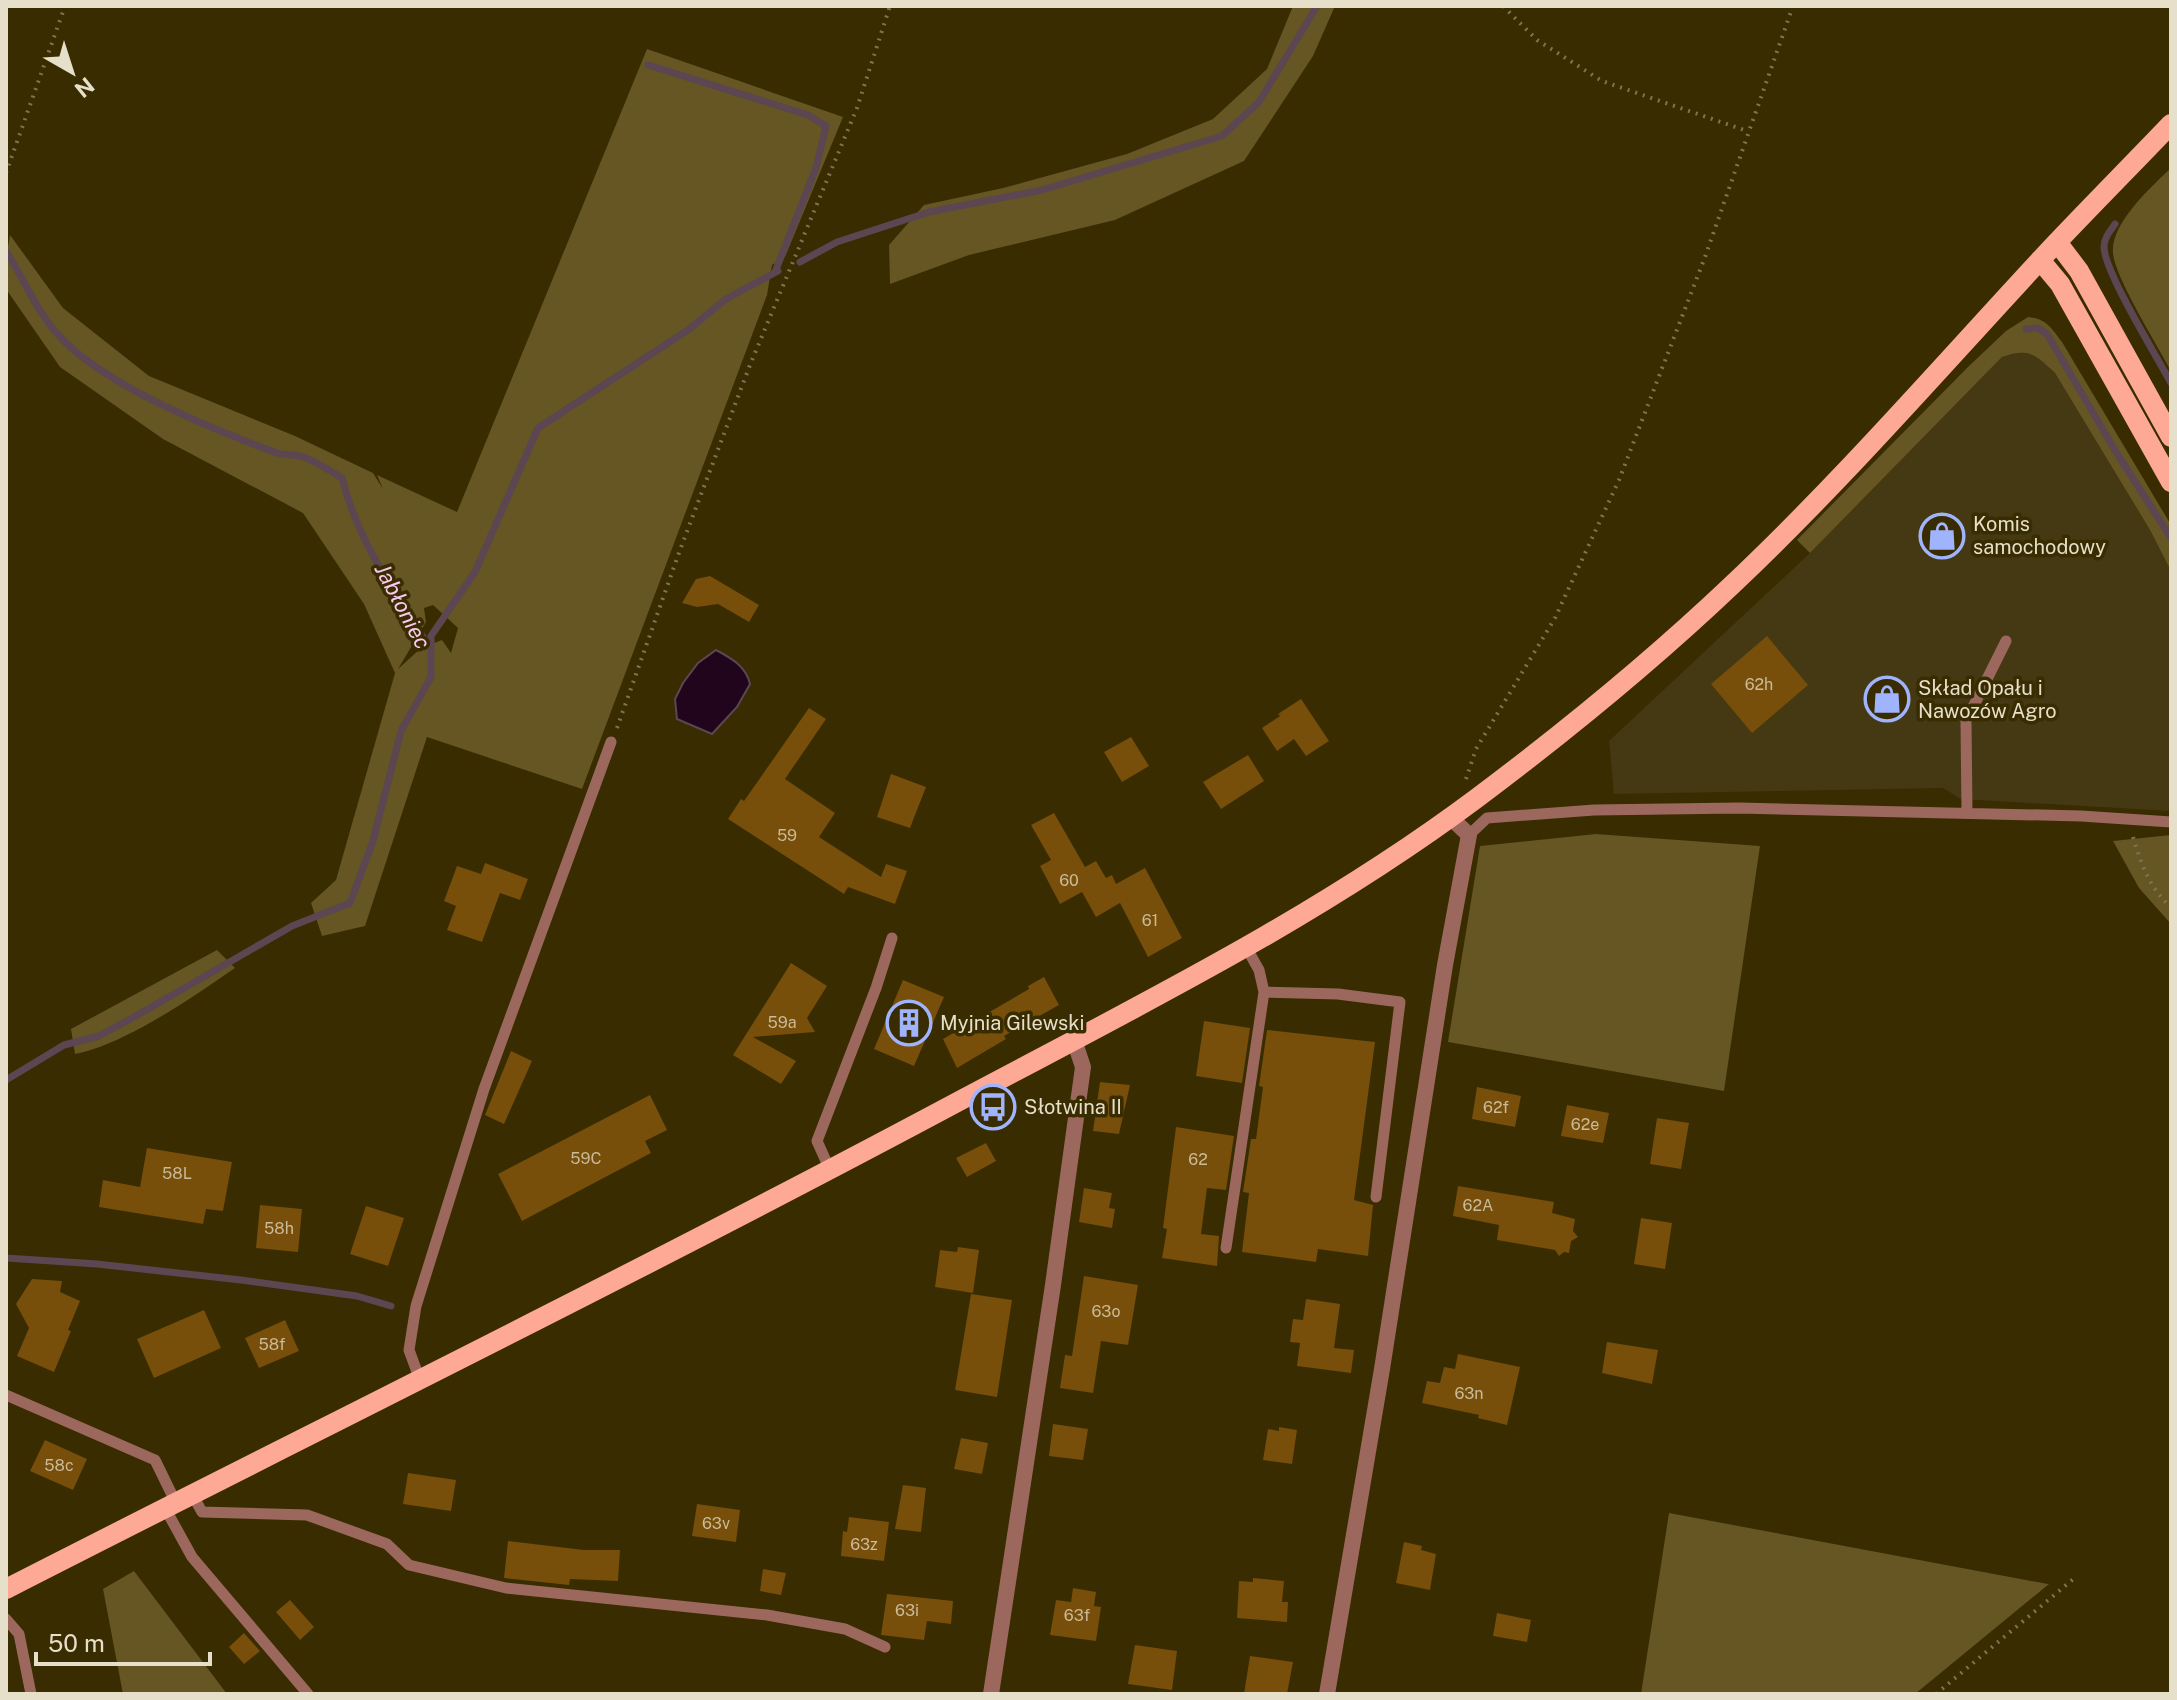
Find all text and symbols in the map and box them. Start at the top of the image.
north arrow [32,32,112,112]
text: N [70,72,99,103]
shop icon: Komis samochodowy [1918,512,1966,560]
place label: Komis samochodowy [1973,512,2106,559]
water label: Jabłoniec [370,559,436,653]
house number: 62h [1745,675,1773,694]
shop icon: Skład Opału i Nawozów Agro [1863,675,1911,723]
place label: Skład Opału i Nawozów Agro [1918,676,2057,723]
house number: 59 [777,826,797,845]
house number: 60 [1059,871,1079,890]
house number: 61 [1142,911,1158,930]
building icon: Myjnia Gilewski [885,999,933,1047]
place label: Myjnia Gilewski [940,1011,1084,1035]
house number: 59a [767,1013,797,1032]
bus stop icon: Słotwina II [969,1083,1017,1131]
place label: Słotwina II [1024,1095,1122,1119]
house number: 62f [1483,1098,1509,1117]
house number: 62e [1571,1115,1599,1134]
house number: 59C [570,1149,602,1168]
house number: 62 [1188,1150,1208,1169]
house number: 58L [162,1164,192,1183]
house number: 62A [1463,1196,1493,1215]
house number: 58h [264,1219,294,1238]
house number: 63o [1092,1302,1120,1321]
house number: 58f [259,1335,285,1354]
house number: 63n [1454,1384,1484,1403]
house number: 58c [44,1456,74,1475]
house number: 63v [702,1514,730,1533]
house number: 63z [850,1535,878,1554]
house number: 63i [895,1601,919,1620]
house number: 63f [1064,1606,1090,1625]
scale bar [36,1616,210,1666]
text: 50 m [48,1629,105,1657]

